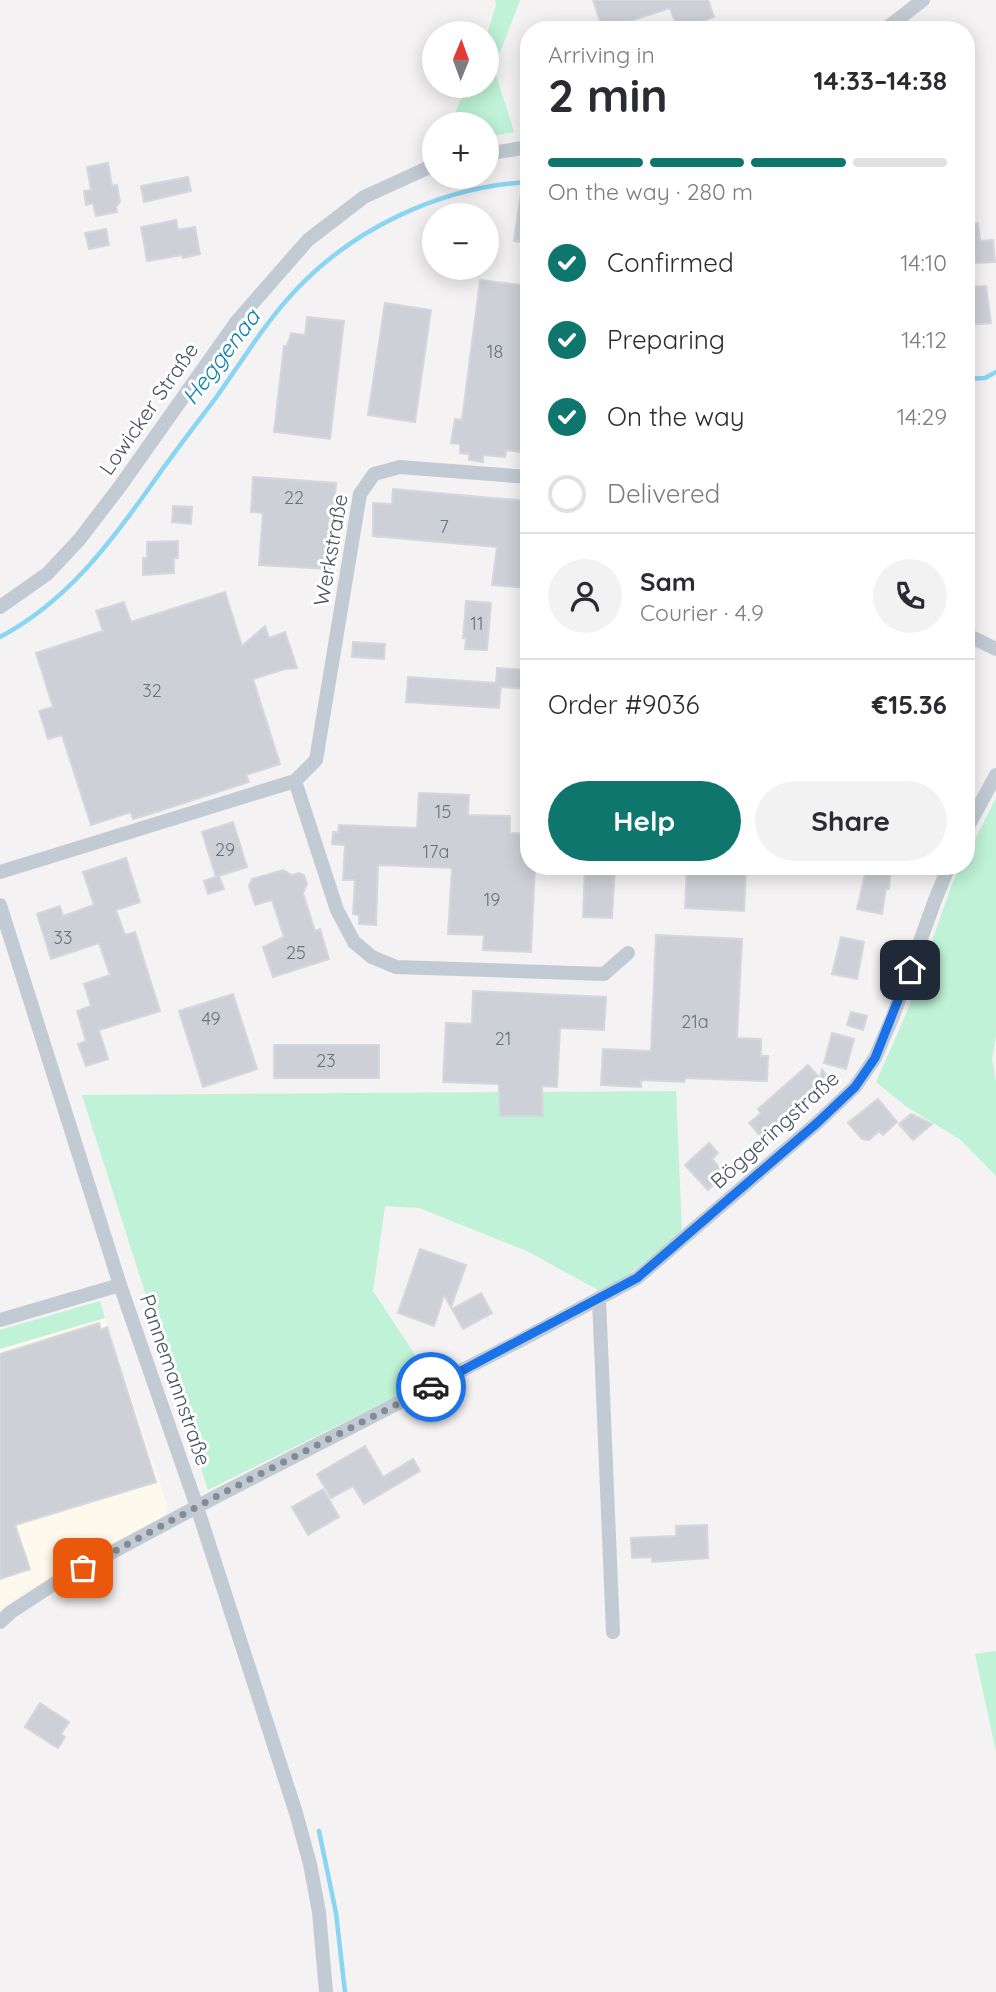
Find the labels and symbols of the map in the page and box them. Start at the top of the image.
north arrow [422,21,499,98]
water label: Heggenaa [175,302,267,410]
street label: Lowicker Straße [93,337,203,480]
house number: 18 [487,340,503,363]
house number: 22 [284,486,304,509]
street label: Werkstraße [307,492,353,608]
house number: 7 [439,515,449,538]
house number: 11 [470,612,484,635]
house number: 32 [142,679,162,702]
house number: 15 [435,800,451,823]
house number: 29 [215,838,235,861]
house number: 17a [423,840,449,863]
house number: 19 [484,888,500,911]
house number: 33 [54,926,72,949]
pin [880,940,940,1000]
house number: 25 [286,941,306,964]
house number: 49 [201,1007,221,1030]
house number: 21a [681,1010,709,1033]
house number: 21 [495,1027,511,1050]
house number: 23 [316,1049,336,1072]
street label: Böggeringstraße [705,1065,844,1194]
street label: Pannemannstraße [134,1291,217,1469]
courier [396,1352,466,1422]
pin [53,1538,113,1598]

